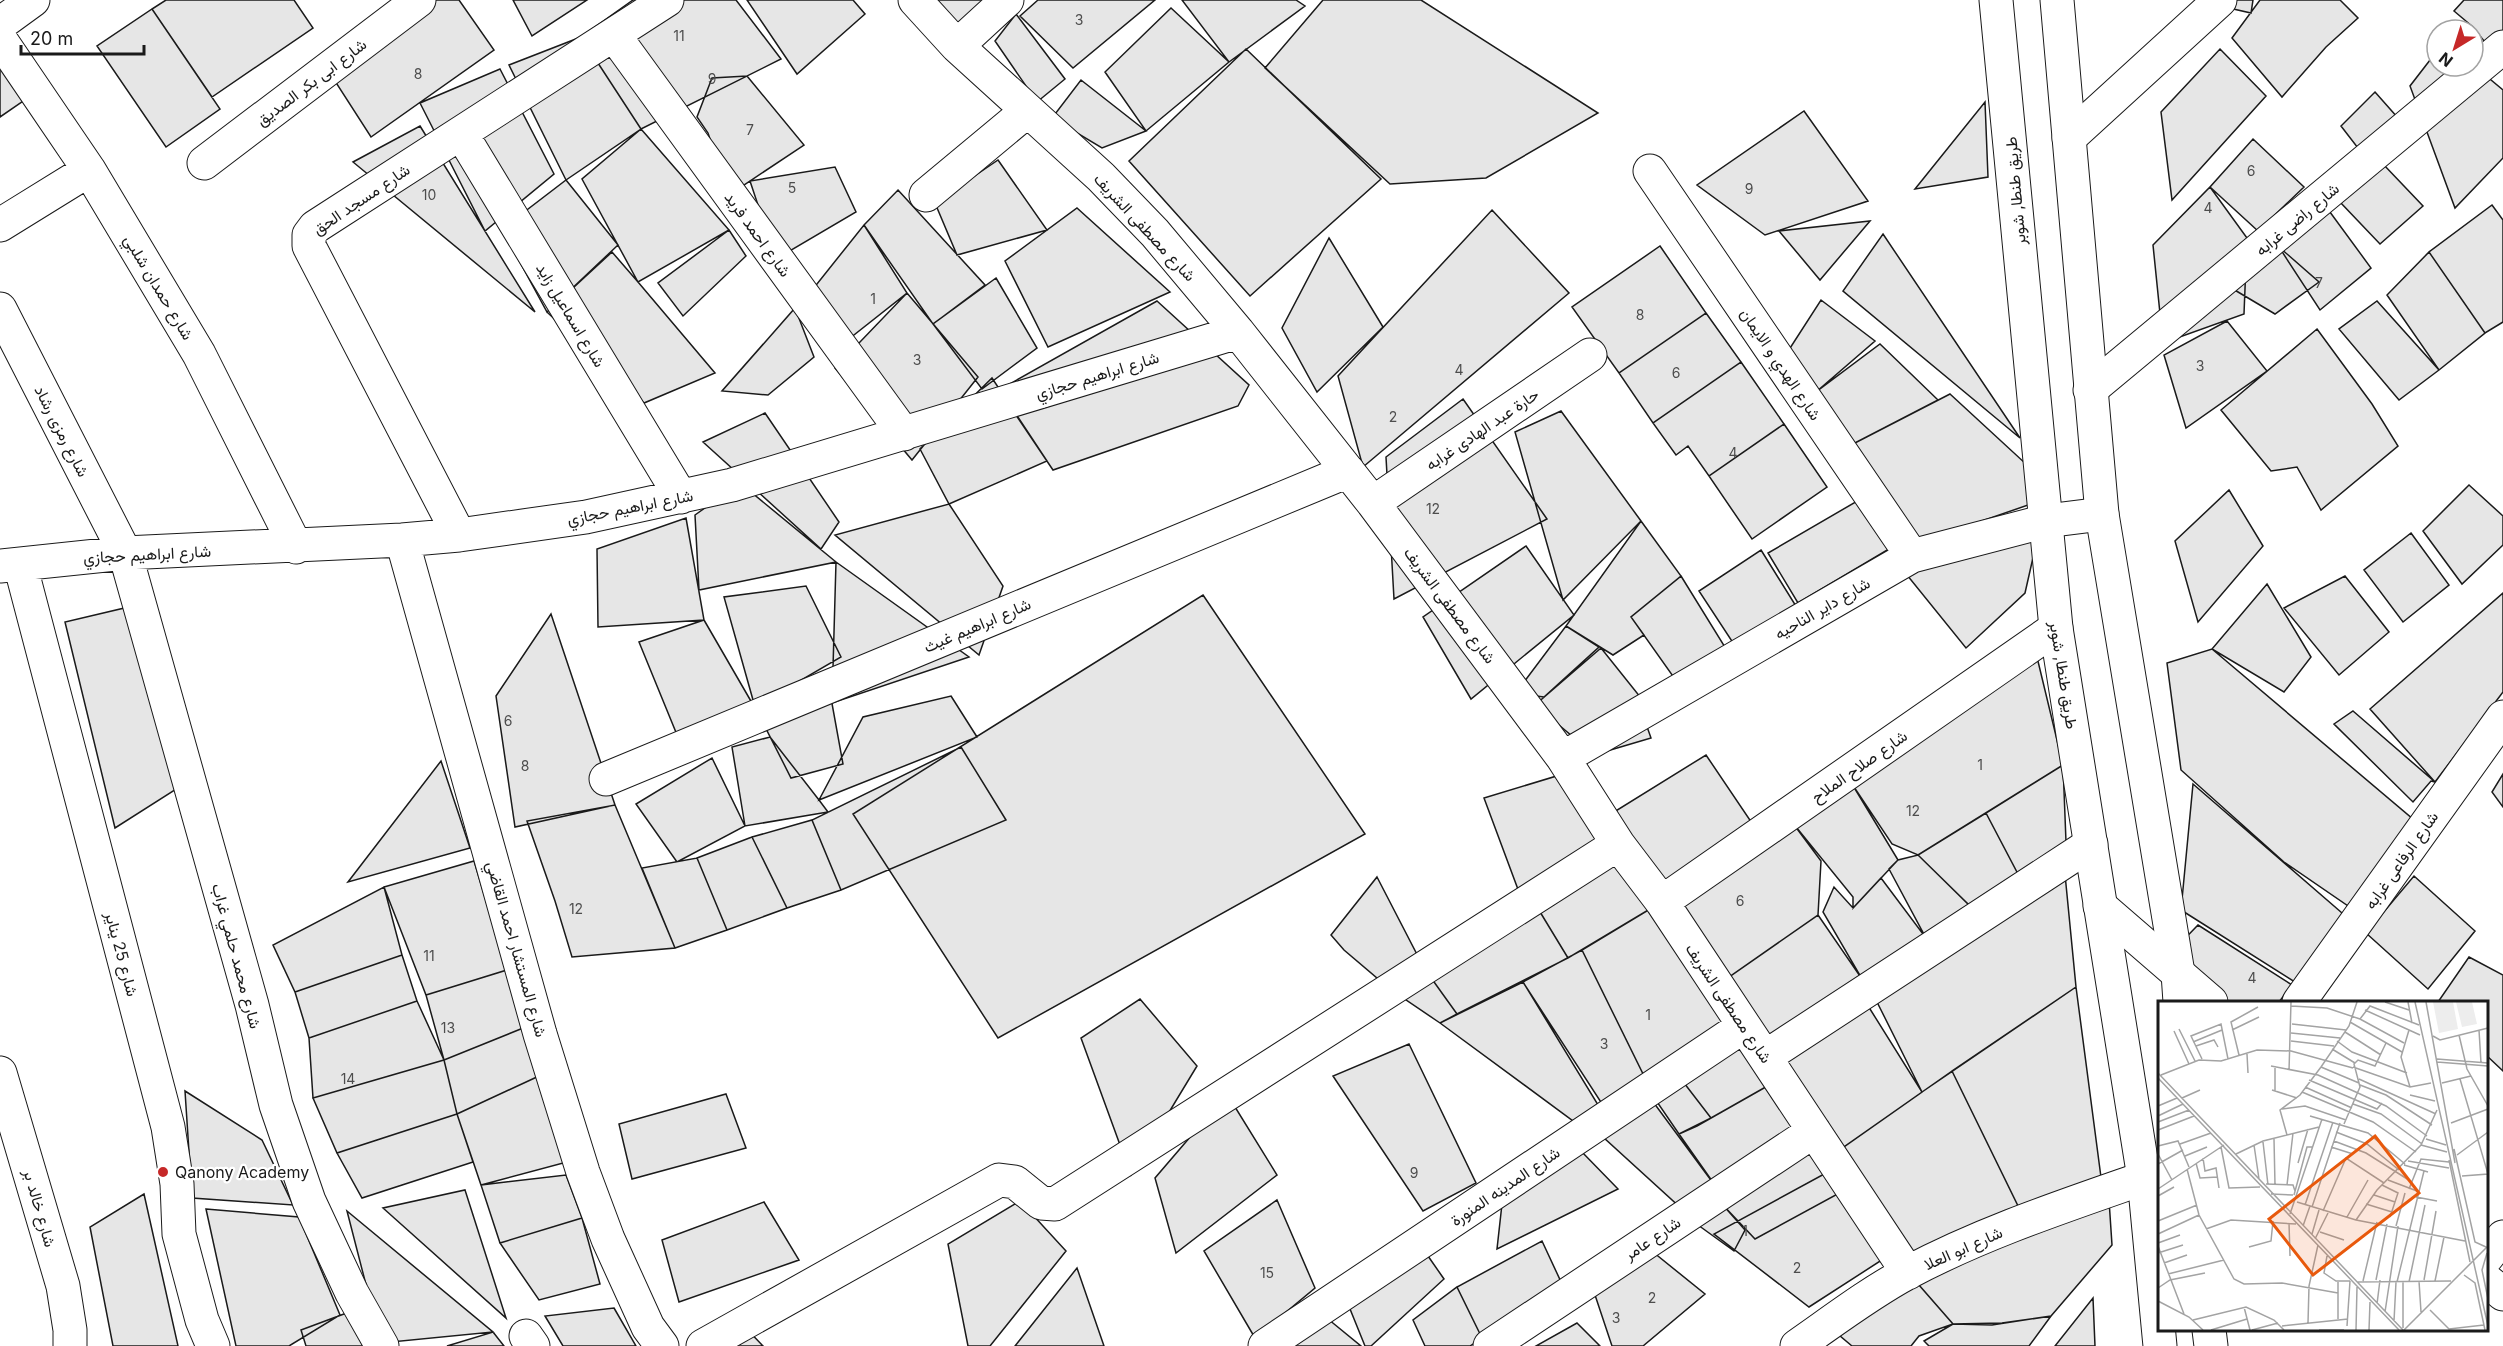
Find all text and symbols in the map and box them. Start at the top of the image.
house number: 3 [1075,11,1083,28]
scale bar [21,18,144,56]
north arrow [2425,18,2485,78]
house number: 11 [673,27,685,44]
text: 20 m [30,28,73,49]
street label: شارع ابى بكر الصديق [252,34,371,132]
text: N [2435,48,2457,71]
house number: 8 [414,65,422,82]
house number: 9 [708,70,716,87]
house number: 7 [746,121,754,138]
street label: طريق طنطا, شوبر [2000,136,2031,247]
street label: شارع مسجد الحق [309,159,414,241]
house number: 6 [2247,162,2255,179]
street label: شارع مصطفى الشريف [1088,169,1200,287]
street label: شارع راضى غرابه [2251,178,2344,261]
house number: 5 [788,179,796,196]
house number: 9 [1745,180,1753,197]
house number: 10 [422,186,436,203]
street label: شارع احمد فريد [719,188,796,282]
house number: 4 [2203,199,2213,216]
street label: شارع حمدان شلبي [116,231,198,345]
street label: شارع اسماعيل زايد [530,259,610,372]
house number: 7 [2315,274,2323,291]
house number: 1 [870,290,876,307]
street label: شارع الهدي و الايمان [1733,304,1826,426]
house number: 8 [1636,306,1644,323]
street label: شارع ابراهيم حجازي [1033,347,1162,407]
house number: 3 [913,351,921,368]
house number: 3 [2196,357,2204,374]
house number: 4 [1454,361,1464,378]
house number: 6 [1672,364,1680,381]
street label: شارع رمزى رشاد [29,382,94,481]
street label: حارة عبد الهادى غرابه [1422,384,1543,475]
house number: 2 [1389,408,1397,425]
house number: 4 [1728,444,1738,461]
street label: شارع ابراهيم حجازي [565,485,696,533]
house number: 12 [1426,500,1440,517]
street label: شارع ابراهيم حجازي [83,541,212,571]
street label: شارع مصطفى الشريف [1398,543,1500,668]
street label: شارع داير الناحيه [1771,573,1874,645]
street label: شارع ابراهيم غيث [920,593,1034,658]
street label: طريق طنطا, شوبر [2044,619,2082,731]
house number: 6 [504,712,512,729]
street label: شارع صلاح الملاح [1807,725,1912,808]
house number: 1 [1977,756,1983,773]
house number: 8 [521,757,529,774]
house number: 12 [1906,802,1920,819]
street label: شارع الرفاعى غرابه [2360,807,2444,914]
street label: شارع المستشار احمد القاضي [478,859,552,1040]
street label: شارع محمد حلمي غراب [204,881,266,1032]
house number: 6 [1736,892,1744,909]
house number: 12 [569,900,583,917]
street label: شارع 25 يناير [99,908,143,999]
street label: شارع مصطفى الشريف [1680,939,1777,1068]
house number: 11 [423,947,435,964]
house number: 4 [2247,969,2257,986]
inset map [2158,1001,2488,1331]
house number: 1 [1645,1006,1651,1023]
house number: 13 [441,1019,455,1036]
house number: 3 [1600,1035,1608,1052]
house number: 14 [341,1070,355,1087]
street label: شارع المدينه المنورة [1447,1142,1565,1232]
place label: Qanony Academy [175,1162,309,1182]
house number: 9 [1410,1164,1418,1181]
marker: Qanony Academy [156,1165,170,1179]
street label: شارع خالد بر [17,1166,61,1250]
street label: شارع عامر [1619,1212,1685,1266]
house number: 1 [1742,1222,1748,1239]
street label: شارع ابو العلا [1921,1222,2006,1276]
house number: 2 [1793,1259,1801,1276]
house number: 15 [1260,1264,1274,1281]
house number: 2 [1648,1289,1656,1306]
house number: 3 [1612,1309,1620,1326]

